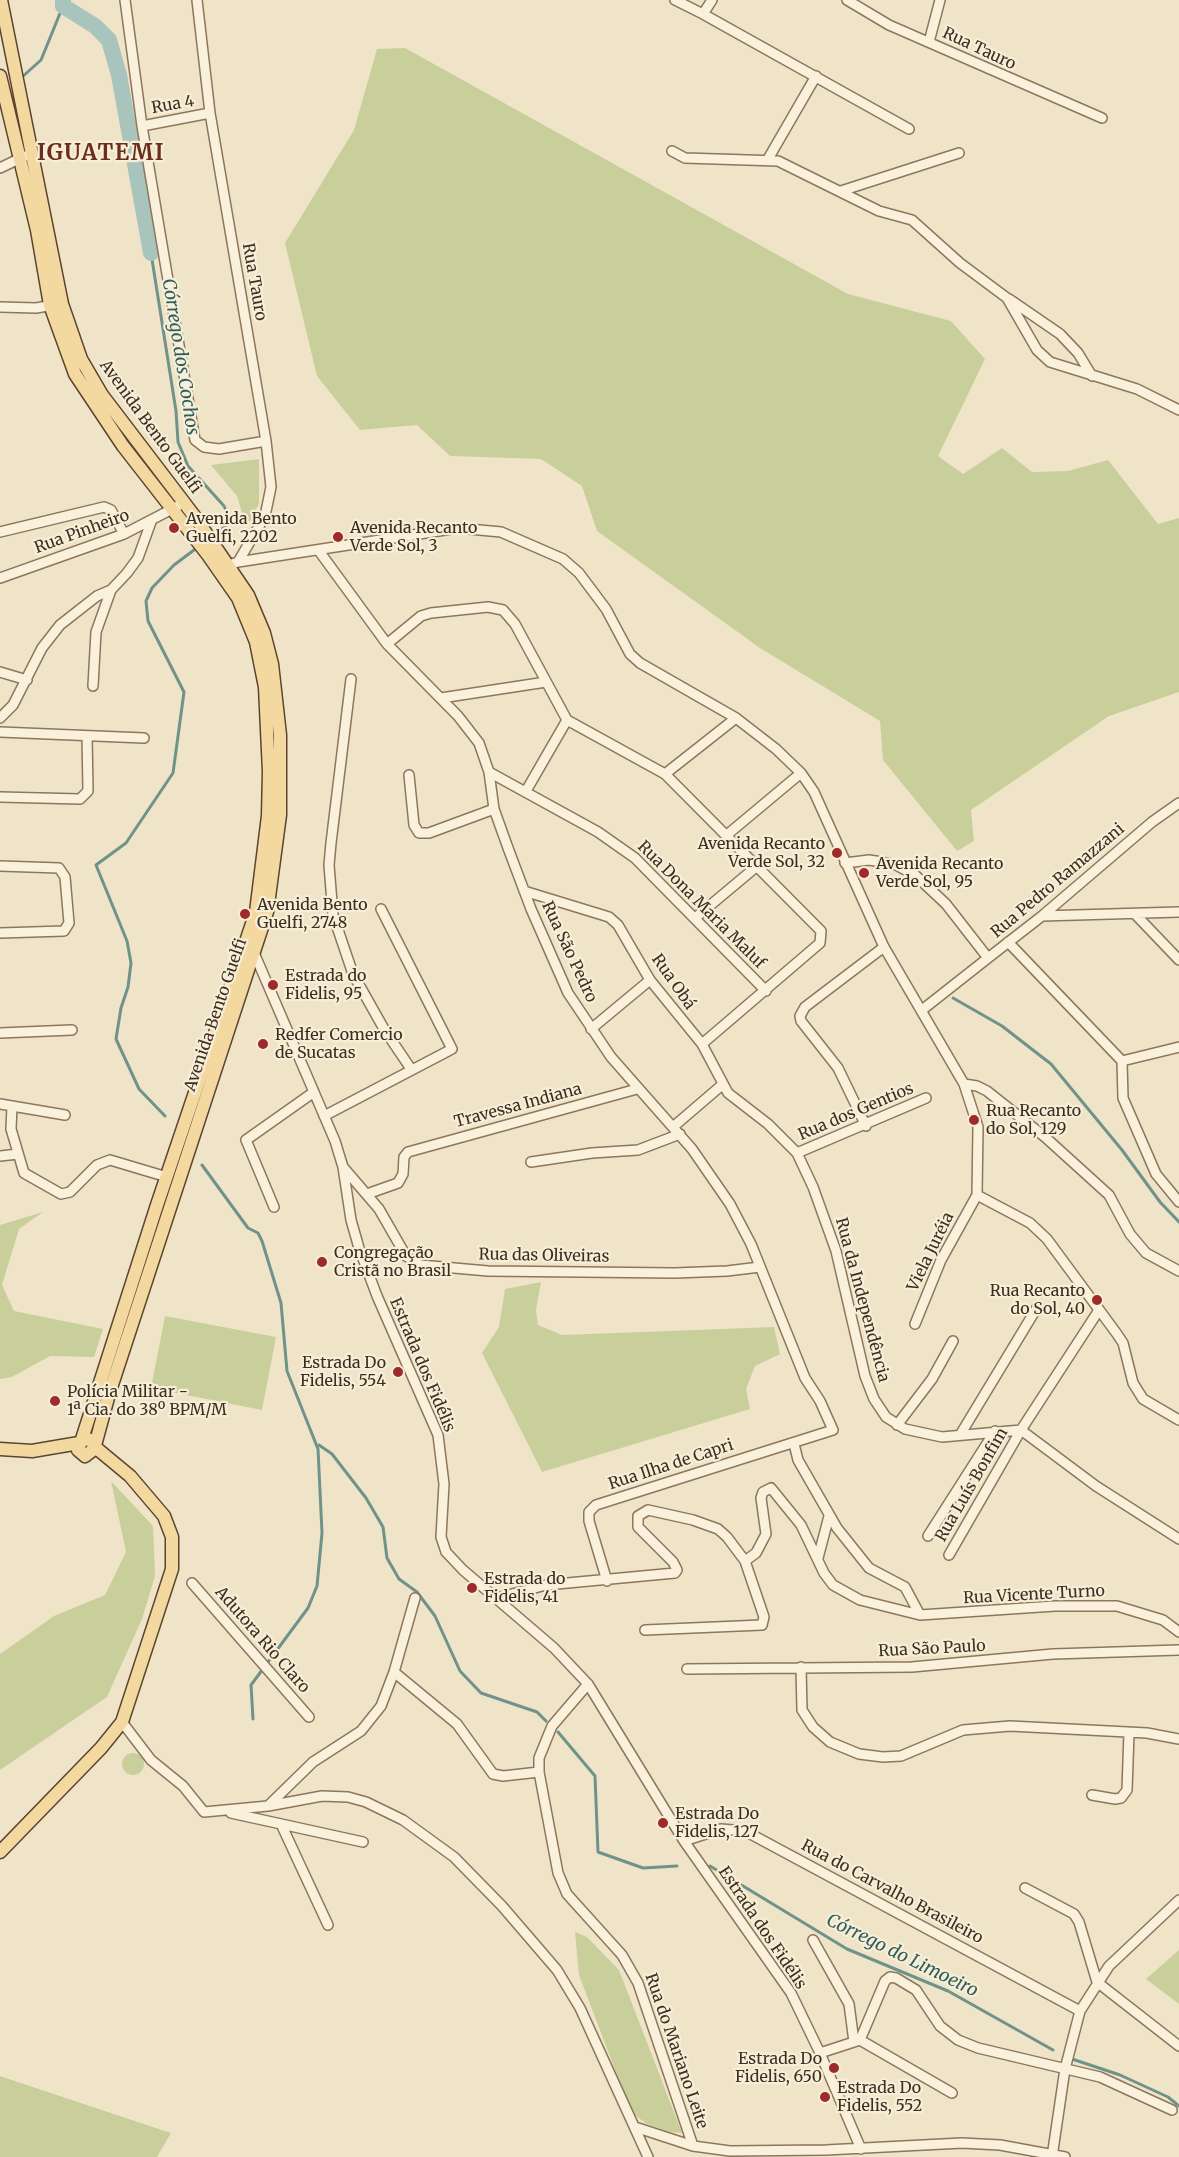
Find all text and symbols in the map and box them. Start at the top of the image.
street label: Rua Tauro [939,24,1019,74]
street label: Rua 4 [150,92,196,118]
district label: IGUATEMI [37,141,165,167]
street label: Rua Tauro [238,242,270,322]
water label: Córrego dos Cochos [157,277,203,437]
street label: Avenida Bento Guelfi [95,356,205,498]
street label: Rua Pinheiro [32,506,132,558]
place label: Avenida Bento Guelfi, 2202 [186,509,297,547]
place label: Avenida Recanto Verde Sol, 3 [350,518,477,556]
marker: Avenida Bento Guelfi, 2202 [167,521,181,535]
marker: Avenida Recanto Verde Sol, 3 [331,530,345,544]
street label: Rua Pedro Ramazzani [988,820,1128,942]
place label: Avenida Recanto Verde Sol, 32 [698,834,825,872]
street label: Rua Dona Maria Maluf [633,837,769,973]
marker: Avenida Recanto Verde Sol, 32 [830,846,844,860]
place label: Avenida Recanto Verde Sol, 95 [876,854,1003,892]
marker: Avenida Recanto Verde Sol, 95 [857,866,871,880]
place label: Avenida Bento Guelfi, 2748 [257,895,368,933]
street label: Rua São Pedro [537,898,601,1006]
marker: Avenida Bento Guelfi, 2748 [238,907,252,921]
street label: Avenida Bento Guelfi [181,936,251,1094]
street label: Rua Obá [647,951,699,1013]
place label: Estrada do Fidelis, 95 [285,966,366,1004]
marker: Estrada do Fidelis, 95 [266,978,280,992]
place label: Redfer Comercio de Sucatas [275,1025,402,1063]
marker: Redfer Comercio de Sucatas [256,1037,270,1051]
street label: Rua dos Gentios [795,1079,917,1145]
street label: Travessa Indiana [452,1080,584,1132]
place label: Rua Recanto do Sol, 129 [986,1101,1081,1139]
marker: Rua Recanto do Sol, 129 [967,1113,981,1127]
street label: Viela Juréia [904,1209,958,1295]
street label: Rua da Independência [831,1216,893,1384]
place label: Congregação Cristã no Brasil [334,1243,451,1281]
street label: Rua das Oliveiras [479,1245,609,1267]
marker: Congregação Cristã no Brasil [315,1255,329,1269]
place label: Rua Recanto do Sol, 40 [990,1281,1085,1319]
marker: Rua Recanto do Sol, 40 [1090,1293,1104,1307]
street label: Estrada dos Fidélis [385,1295,459,1435]
place label: Estrada Do Fidelis, 554 [300,1353,386,1391]
marker: Estrada Do Fidelis, 554 [391,1365,405,1379]
place label: Polícia Militar - 1ª Cia. do 38º BPM/M [67,1382,227,1420]
marker: Polícia Militar - 1ª Cia. do 38º BPM/M [48,1394,62,1408]
street label: Rua Luís Bonfim [932,1425,1012,1545]
street label: Rua Ilha de Capri [606,1436,736,1494]
place label: Estrada do Fidelis, 41 [484,1569,565,1607]
marker: Estrada do Fidelis, 41 [465,1581,479,1595]
street label: Rua Vicente Turno [963,1582,1105,1608]
street label: Adutora Rio Claro [211,1583,313,1697]
street label: Rua São Paulo [878,1637,986,1661]
place label: Estrada Do Fidelis, 127 [675,1804,759,1842]
marker: Estrada Do Fidelis, 127 [656,1816,670,1830]
street label: Rua do Carvalho Brasileiro [798,1836,986,1948]
street label: Estrada dos Fidélis [714,1863,810,1993]
water label: Córrego do Limoeiro [822,1910,982,2002]
street label: Rua do Mariano Leite [640,1971,712,2131]
place label: Estrada Do Fidelis, 650 [735,2049,822,2087]
marker: Estrada Do Fidelis, 650 [827,2061,841,2075]
place label: Estrada Do Fidelis, 552 [837,2078,922,2116]
marker: Estrada Do Fidelis, 552 [818,2090,832,2104]

